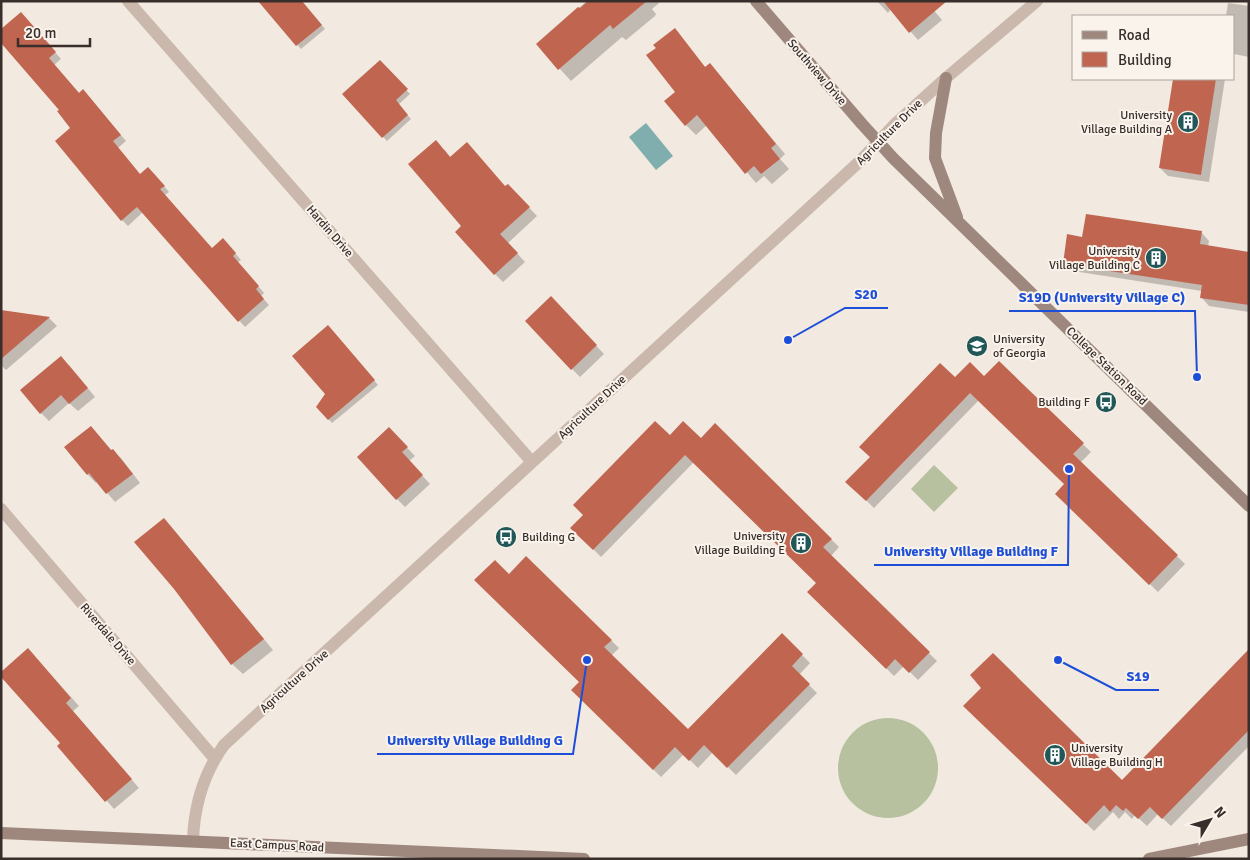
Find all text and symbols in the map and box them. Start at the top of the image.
scale bar [18,15,90,47]
legend [1072,15,1235,80]
text: 20 m [25,24,56,42]
text: Road [1118,26,1150,44]
street label: Southview Drive [784,36,849,108]
text: Building [1118,51,1172,69]
street label: Agriculture Drive [853,96,926,169]
place label: University Village Building A [1081,108,1173,137]
building icon: University Village Building A [1176,110,1200,134]
street label: Hardin Drive [303,202,356,260]
place label: University Village Building C [1049,244,1140,273]
building icon: University Village Building C [1144,246,1168,270]
callout: S20 [845,279,888,308]
callout: S19D (University Village C) [1009,282,1195,311]
text: S20 [855,286,878,303]
text: S19D (University Village C) [1019,289,1185,306]
street label: College Station Road [1063,324,1150,409]
place label: University of Georgia [993,332,1046,361]
school or university icon: University of Georgia [965,334,989,358]
street label: Agriculture Drive [555,372,629,443]
bus stop icon: Building F [1094,390,1118,414]
place label: Building F [1038,395,1090,410]
bus stop icon: Building G [494,525,518,549]
place label: University Village Building E [695,529,785,558]
place label: Building G [522,530,575,545]
building icon: University Village Building E [789,531,813,555]
callout: University Village Building F [874,536,1068,565]
text: University Village Building F [884,543,1059,560]
street label: Riverdale Drive [77,600,139,668]
street label: Agriculture Drive [257,647,332,716]
callout: S19 [1116,661,1159,690]
text: S19 [1127,668,1150,685]
callout: University Village Building G [377,725,573,754]
text: University Village Building G [387,732,563,749]
place label: University Village Building H [1071,741,1163,770]
building icon: University Village Building H [1043,743,1067,767]
north arrow [1185,795,1235,845]
text: N [1210,803,1230,821]
street label: East Campus Road [230,836,324,855]

